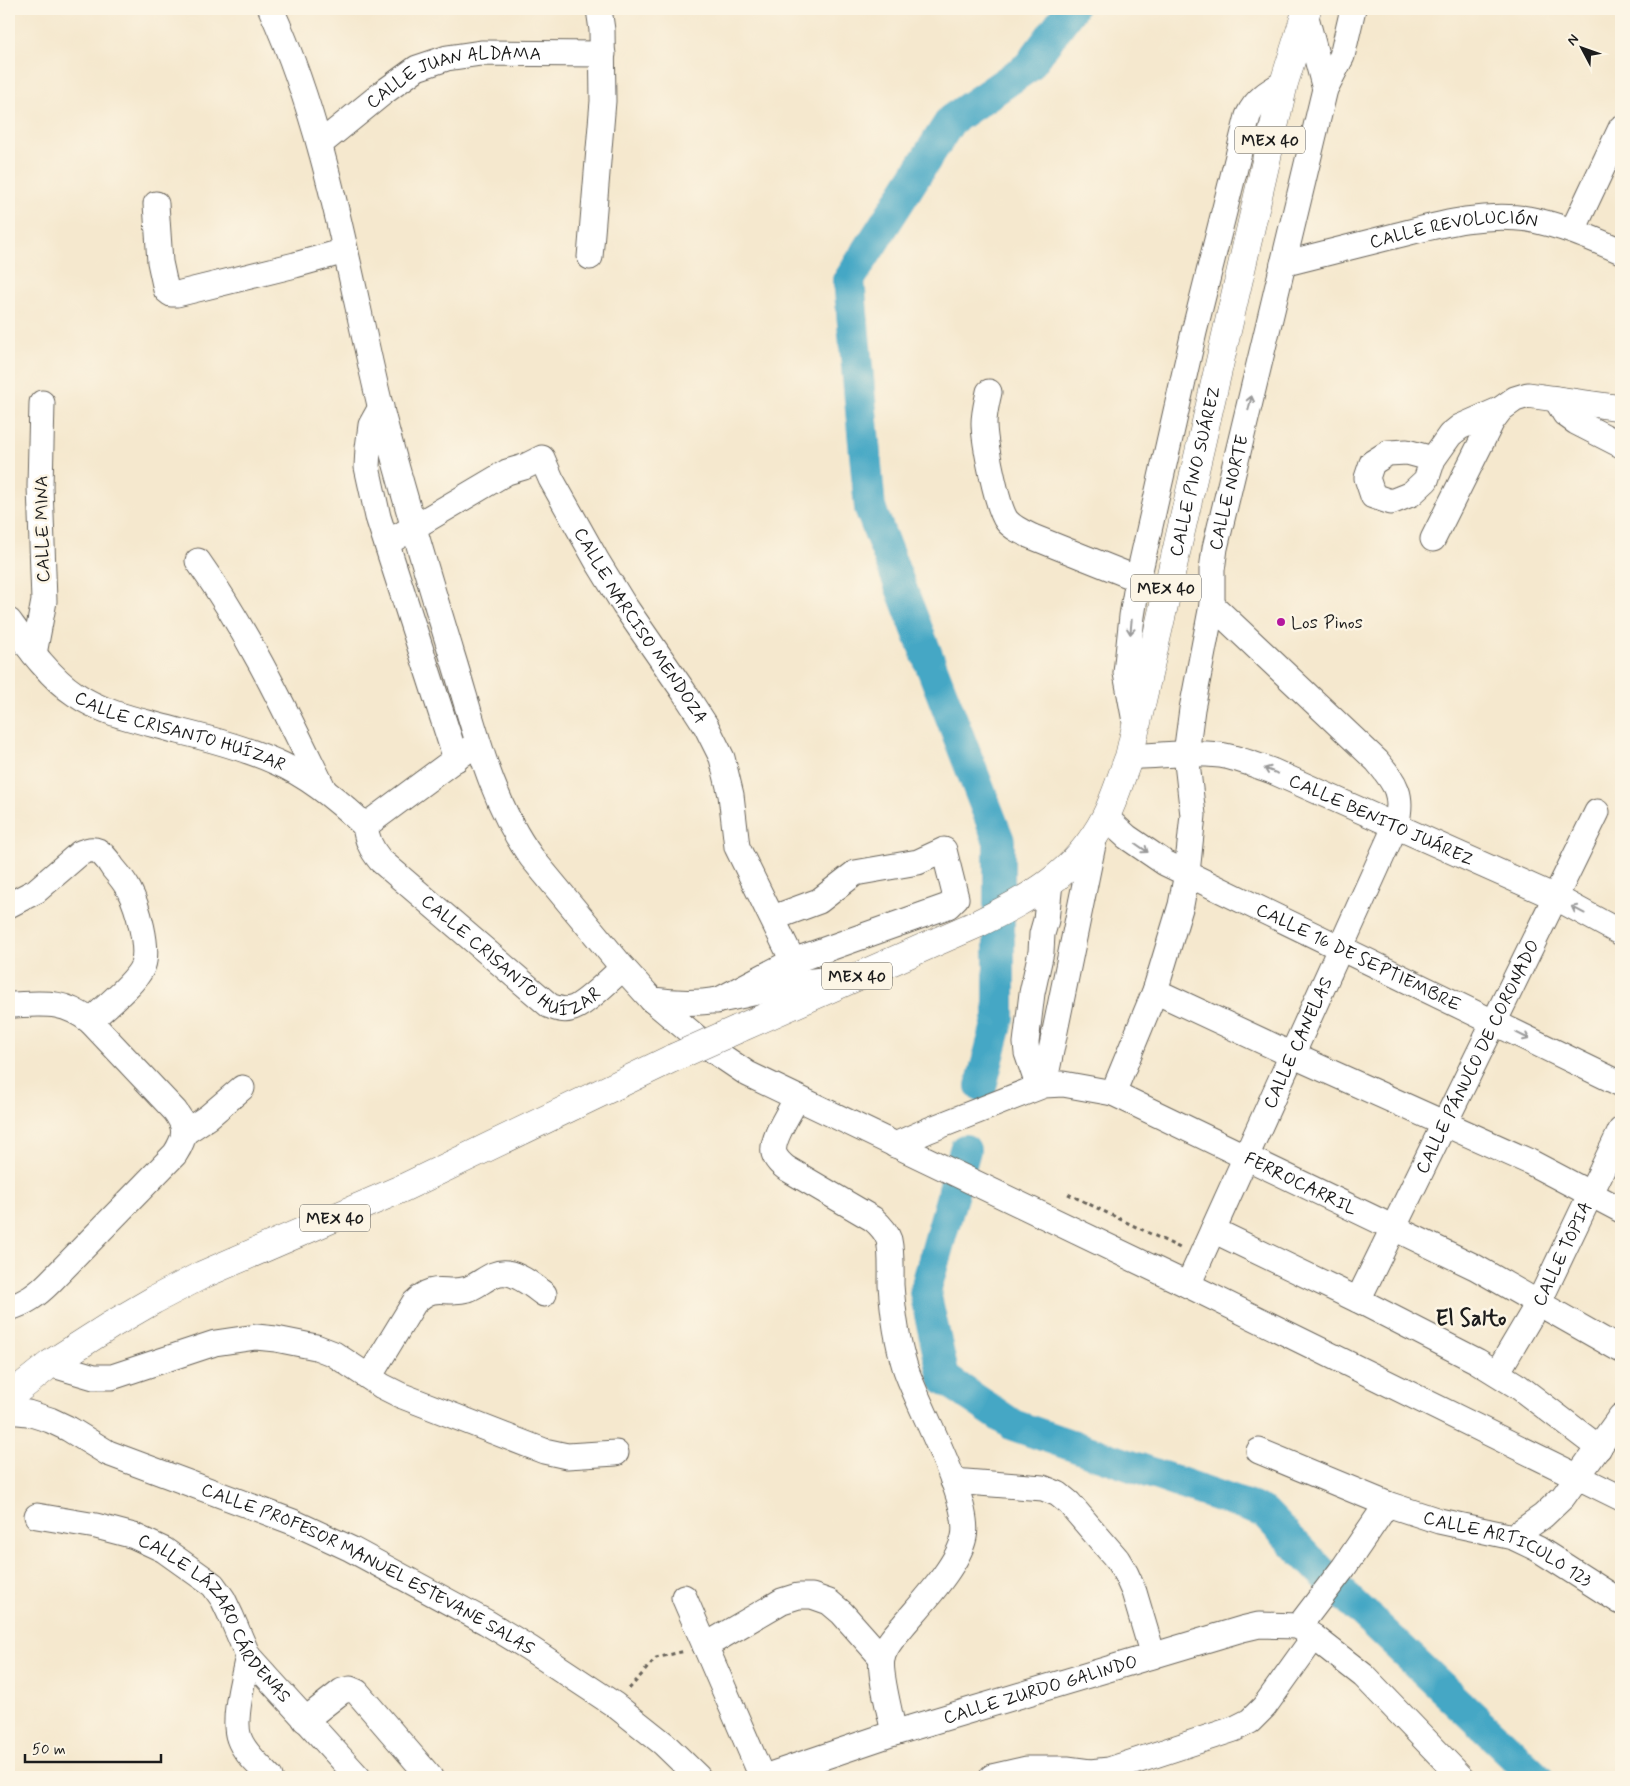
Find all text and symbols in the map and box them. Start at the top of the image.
north arrow [1558,22,1608,72]
text: N [1563,31,1583,50]
street label: CALLE JUAN ALDAMA [362,42,541,115]
road number: MEX 40 [1235,126,1305,154]
street label: CALLE REVOLUCIÓN [1367,206,1540,255]
street label: CALLE PINO SUÁREZ [1164,385,1227,559]
one-way arrow [1246,395,1255,411]
street label: CALLE NORTE [1204,433,1255,553]
street label: CALLE MINA [30,475,56,583]
street label: CALLE NARCISO MENDOZA [568,524,712,729]
road number: MEX 40 [1131,574,1201,602]
place label: Los Pinos [1291,611,1363,635]
marker: Los Pinos [1275,616,1287,628]
one-way arrow [1126,618,1136,634]
street label: CALLE CRISANTO HUÍZAR [70,686,289,778]
one-way arrow [1264,766,1279,775]
street label: CALLE BENITO JUÁREZ [1285,769,1477,872]
one-way arrow [1135,843,1149,853]
street label: CALLE CRISANTO HUÍZAR [416,889,606,1023]
street label: CALLE 16 DE SEPTIEMBRE [1252,898,1465,1018]
one-way arrow [1571,905,1586,915]
street label: CALLE PÁNUCO DE CORONADO [1411,936,1546,1178]
road number: MEX 40 [822,962,892,989]
street label: CALLE CANELAS [1258,973,1339,1113]
one-way arrow [1516,1031,1531,1041]
street label: FERROCARRIL [1240,1147,1361,1221]
street label: CALLE TOPIA [1528,1198,1598,1311]
road number: MEX 40 [300,1204,370,1232]
district label: El Salto [1436,1305,1507,1333]
street label: CALLE PROFESOR MANUEL ESTEVANE SALAS [198,1478,538,1661]
street label: CALLE ARTICULO 123 [1420,1506,1596,1593]
street label: CALLE LÁZARO CÁRDENAS [134,1529,296,1708]
street label: CALLE ZURDO GALINDO [941,1650,1141,1731]
scale bar [25,1731,161,1763]
text: 50 m [32,1740,66,1760]

